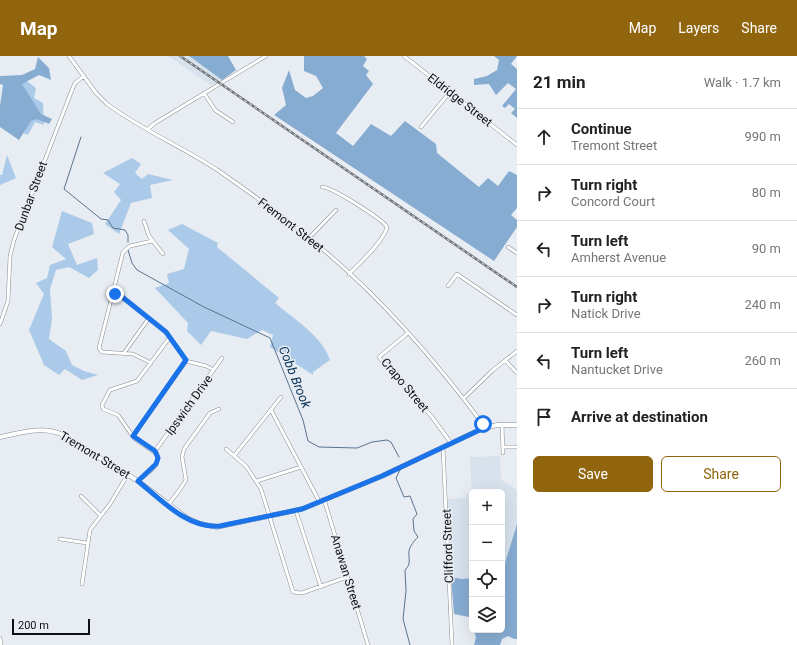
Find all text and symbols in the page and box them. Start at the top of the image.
text: Map [20,17,58,40]
text: Map [629,20,656,36]
text: Layers [678,20,719,36]
text: Share [741,20,777,36]
street label: Eldridge Street [425,70,495,130]
text: 21 min [533,72,586,92]
text: Walk · 1.7 km [704,75,781,90]
text: Continue [571,120,632,138]
icon: ahead [533,126,555,148]
text: 990 m [744,129,781,144]
text: Tremont Street [571,138,657,153]
street label: Dunbar Street [12,159,50,233]
text: Turn right [571,176,637,194]
icon: right [533,182,555,204]
text: 80 m [752,185,781,200]
text: Concord Court [571,194,655,209]
street label: Fremont Street [255,195,327,255]
text: Turn left [571,232,628,250]
icon: left [533,238,555,260]
text: 90 m [752,241,781,256]
text: Amherst Avenue [571,250,666,265]
route end [106,285,124,303]
text: Turn right [571,288,637,306]
icon: right [533,294,555,316]
text: 240 m [744,297,781,312]
text: Natick Drive [571,306,641,321]
water label: Cobb Brook [276,344,314,411]
text: Turn left [571,344,628,362]
icon: left [533,350,555,372]
text: 260 m [744,353,781,368]
street label: Crapo Street [378,355,432,415]
text: Nantucket Drive [571,362,663,377]
street label: Ipswich Drive [162,372,216,438]
icon: arrive [533,406,555,428]
text: Arrive at destination [571,408,708,426]
route start [474,415,492,433]
street label: Tremont Street [57,429,133,482]
button: Save [533,456,653,492]
button: Share [661,456,781,492]
map controls [469,489,505,633]
button: + [469,489,505,525]
street label: Clifford Street [440,509,456,583]
button: − [469,525,505,561]
street label: Anawan Street [328,533,364,611]
button: locate [469,561,505,597]
button: layers [469,597,505,633]
scale bar [12,617,90,636]
text: 200 m [18,619,49,632]

